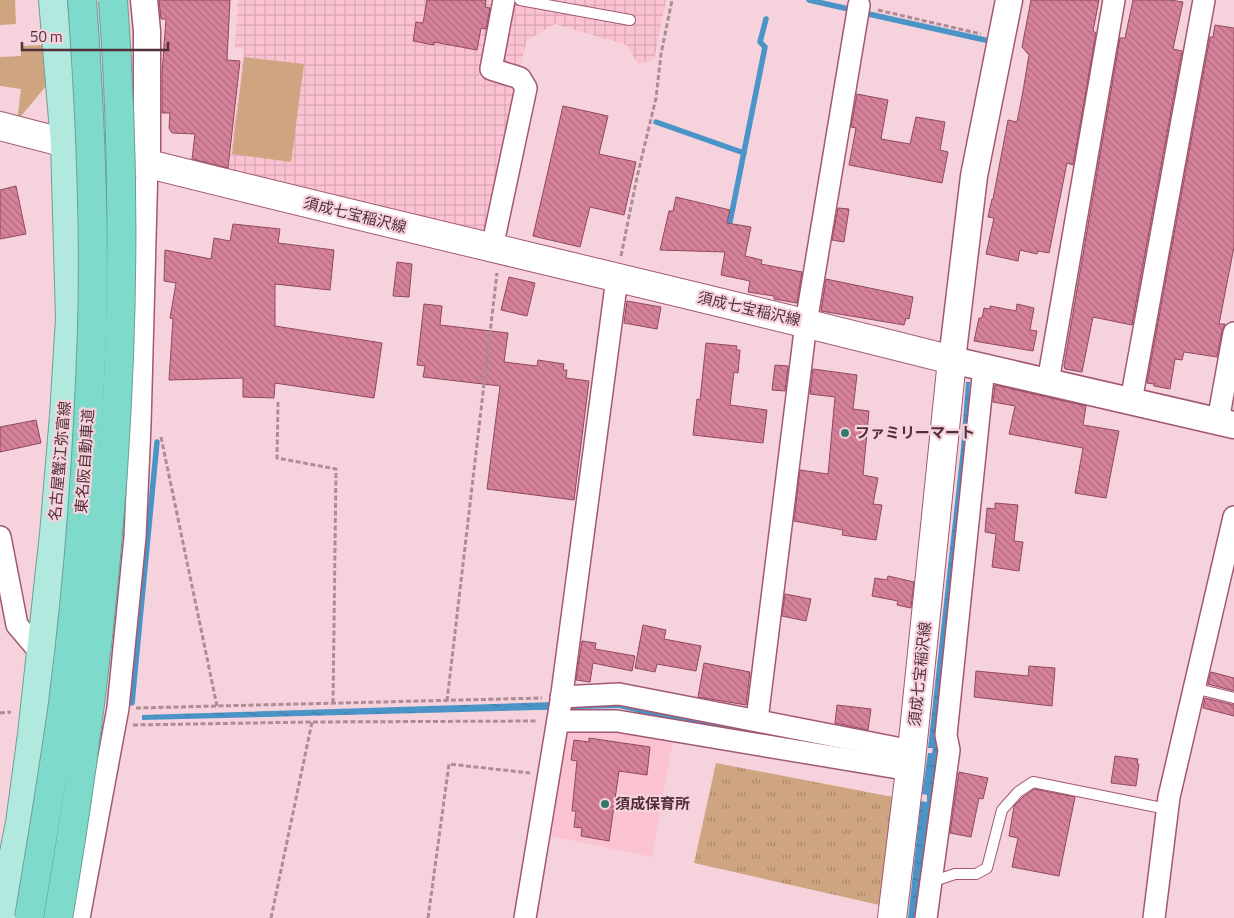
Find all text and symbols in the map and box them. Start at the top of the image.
scale bar [22,20,169,52]
text: 50 m [30,25,63,48]
street label: 須成七宝稲沢線 [301,191,409,238]
street label: 須成七宝稲沢線 [695,285,803,332]
street label: 名古屋蟹江弥富線 [43,400,76,522]
street label: 東名阪自動車道 [69,408,100,514]
place label: ファミリーマート [855,421,975,444]
marker: ファミリーマート [839,427,851,439]
street label: 須成七宝稲沢線 [903,621,936,727]
place label: 須成保育所 [615,792,690,815]
marker: 須成保育所 [599,798,611,810]

